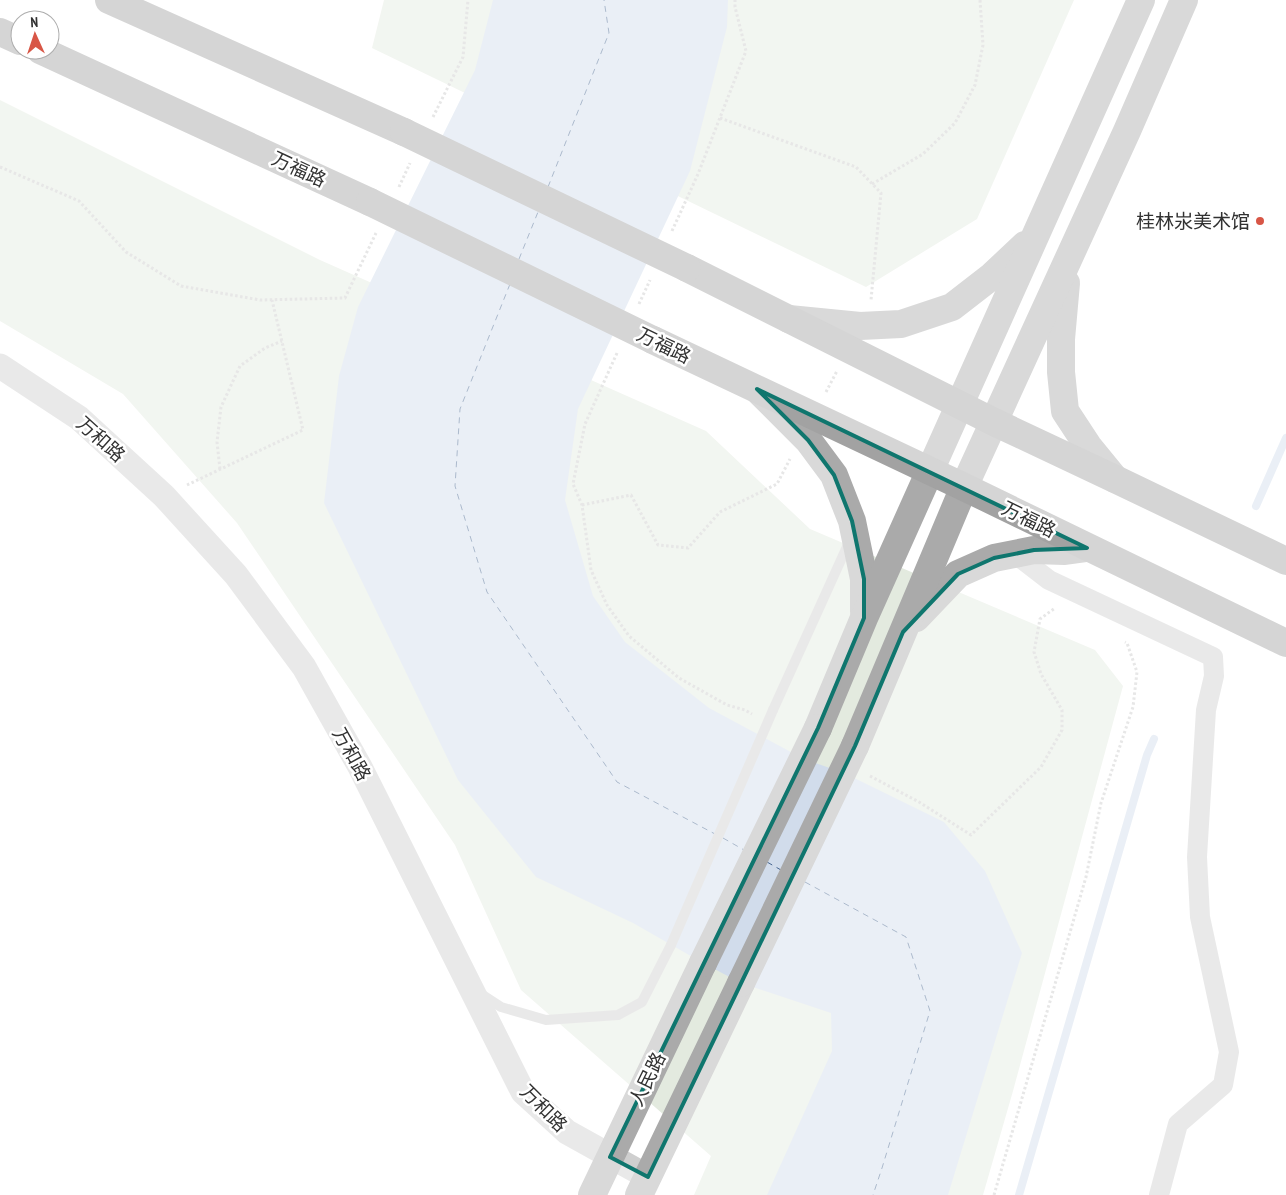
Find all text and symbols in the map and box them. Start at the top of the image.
north arrow [10,10,60,60]
text: N [30,13,39,31]
street label: 万福路 [268,146,330,192]
place label: 桂林汖美术馆 [1136,209,1250,233]
marker: 桂林汖美术馆 [1254,215,1266,227]
street label: 万福路 [633,322,695,368]
street label: 万和路 [72,411,130,467]
street label: 万福路 [998,496,1060,542]
street label: 万和路 [328,723,376,785]
street label: 人民路 [624,1048,670,1110]
street label: 万和路 [515,1079,573,1137]

